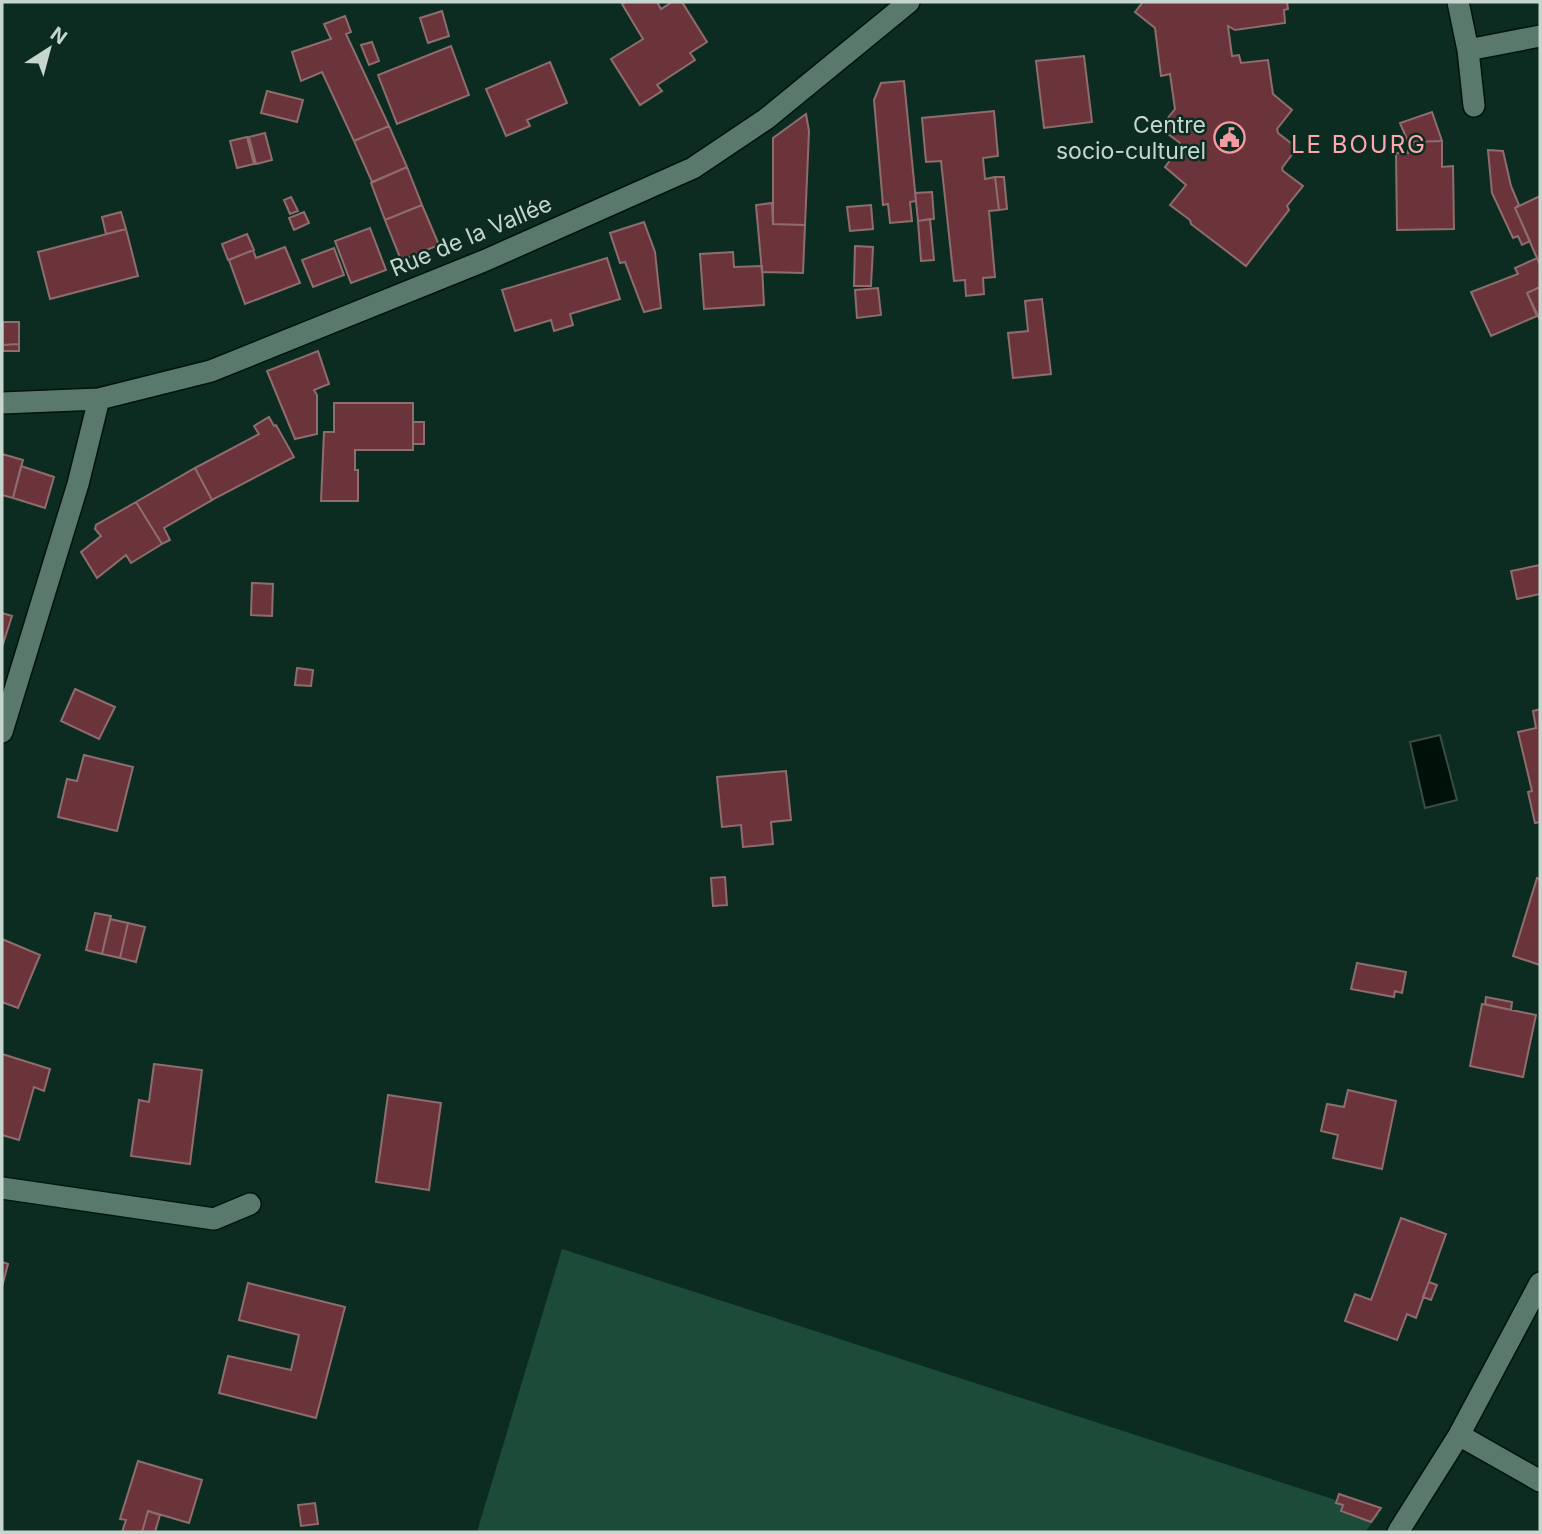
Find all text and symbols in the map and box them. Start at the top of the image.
north arrow [14,14,84,84]
text: N [46,22,71,49]
place label: Centre socio-culturel [1056,111,1206,165]
public building icon: Centre socio-culturel [1212,121,1246,155]
district label: LE BOURG [1291,130,1427,159]
street label: Rue de la Vallée [386,189,556,283]

